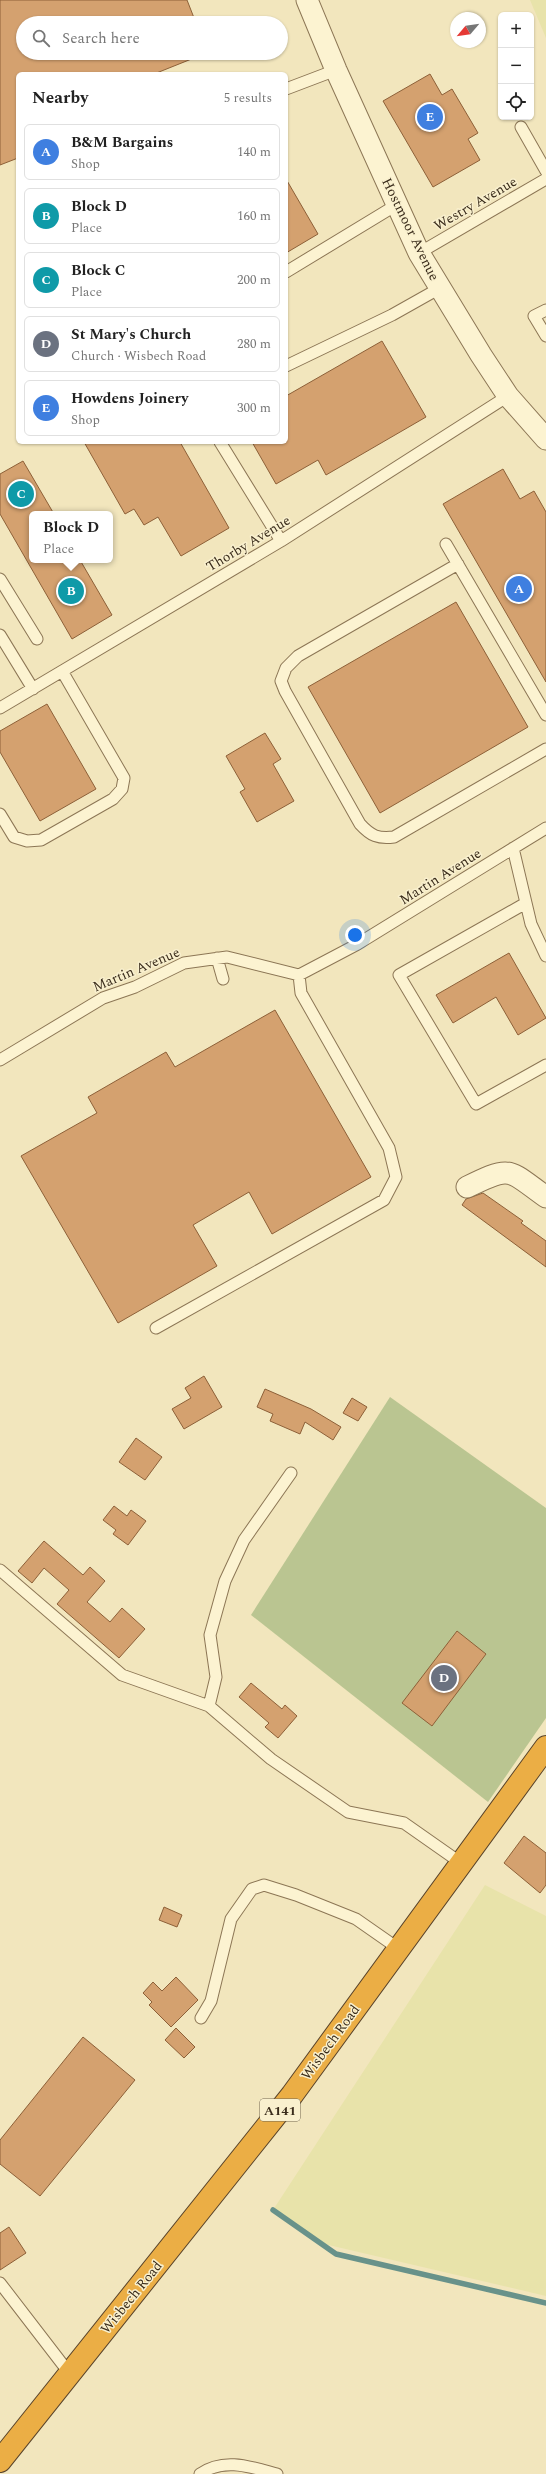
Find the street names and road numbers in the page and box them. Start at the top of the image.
street label: Westry Avenue [430,171,521,236]
street label: Hostmoor Avenue [376,174,445,285]
street label: Thorby Avenue [202,510,295,577]
street label: Martin Avenue [395,843,485,910]
street label: Martin Avenue [89,942,183,997]
street label: Wisbech Road [296,2000,365,2084]
road number: A141 [260,2099,300,2121]
street label: Wisbech Road [95,2256,167,2338]

